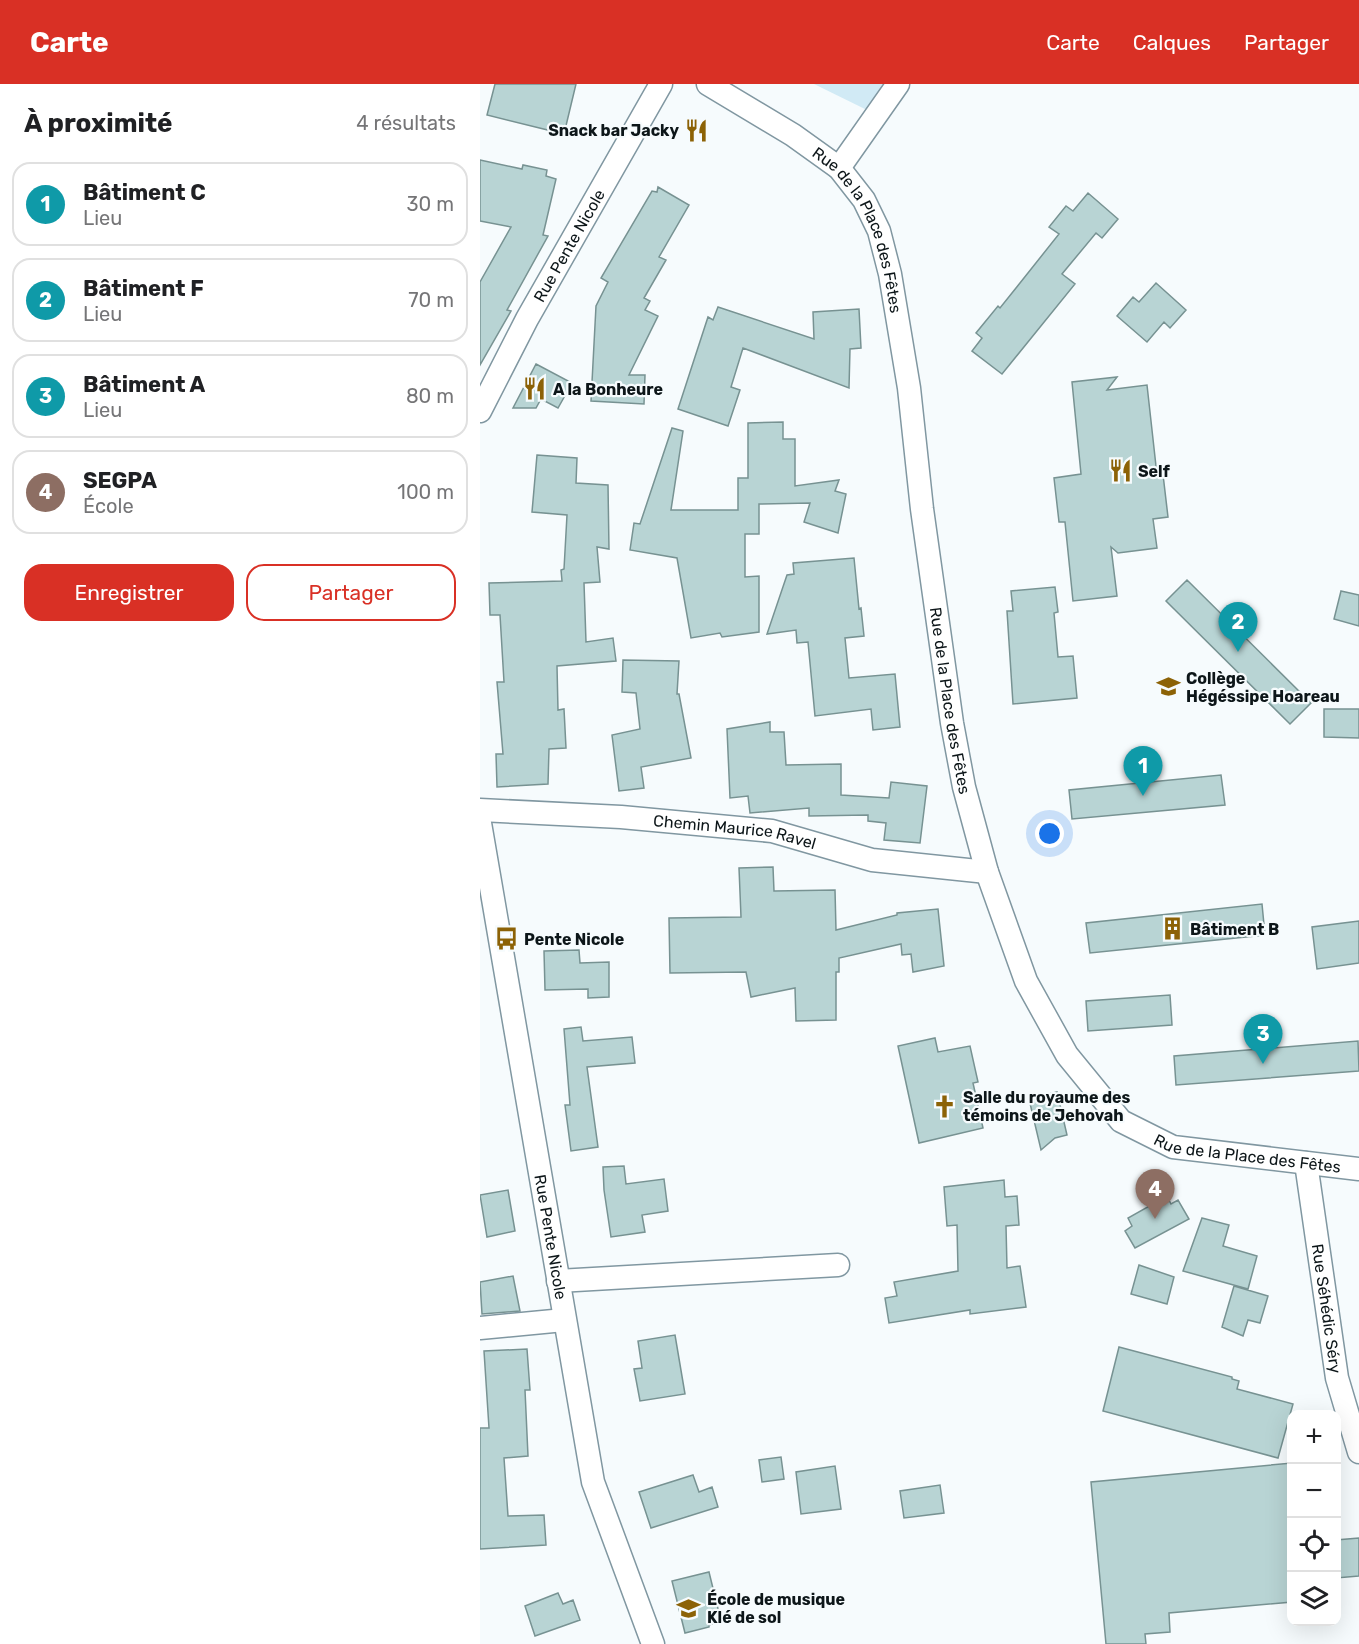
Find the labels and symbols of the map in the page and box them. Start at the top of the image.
restaurant icon: Snack bar Jacky [684,117,710,143]
place label: Snack bar Jacky [548,121,679,140]
street label: Rue de la Place des Fêtes [809,143,905,314]
street label: Rue Pente Nicole [530,186,609,305]
restaurant icon: A la Bonheure [522,376,548,402]
place label: A la Bonheure [553,380,663,399]
restaurant icon: Self [1107,458,1133,484]
place label: Self [1138,462,1171,481]
pin: 2 [1218,602,1257,652]
street label: Rue de la Place des Fêtes [926,606,974,796]
place label: Collège Hégéssipe Hoareau [1186,669,1340,706]
school or university icon: Collège Hégéssipe Hoareau [1155,674,1181,700]
pin: 1 [1124,746,1162,796]
street label: Chemin Maurice Ravel [652,811,818,853]
your location [1035,819,1064,848]
building icon: Bâtiment B [1159,916,1185,942]
place label: Bâtiment B [1190,920,1279,939]
bus stop icon: Pente Nicole [493,926,519,952]
place label: Pente Nicole [524,930,624,949]
pin: 3 [1244,1014,1282,1064]
place label: Salle du royaume des témoins de Jehovah [963,1088,1131,1125]
church icon: Salle du royaume des témoins de Jehovah [932,1093,958,1119]
street label: Rue de la Place des Fêtes [1151,1130,1342,1177]
pin: 4 [1136,1170,1174,1219]
street label: Rue Pente Nicole [530,1173,571,1301]
street label: Rue Séhédic Séry [1308,1243,1345,1375]
place label: École de musique Klé de sol [707,1589,845,1627]
school or university icon: École de musique Klé de sol [676,1595,702,1621]

